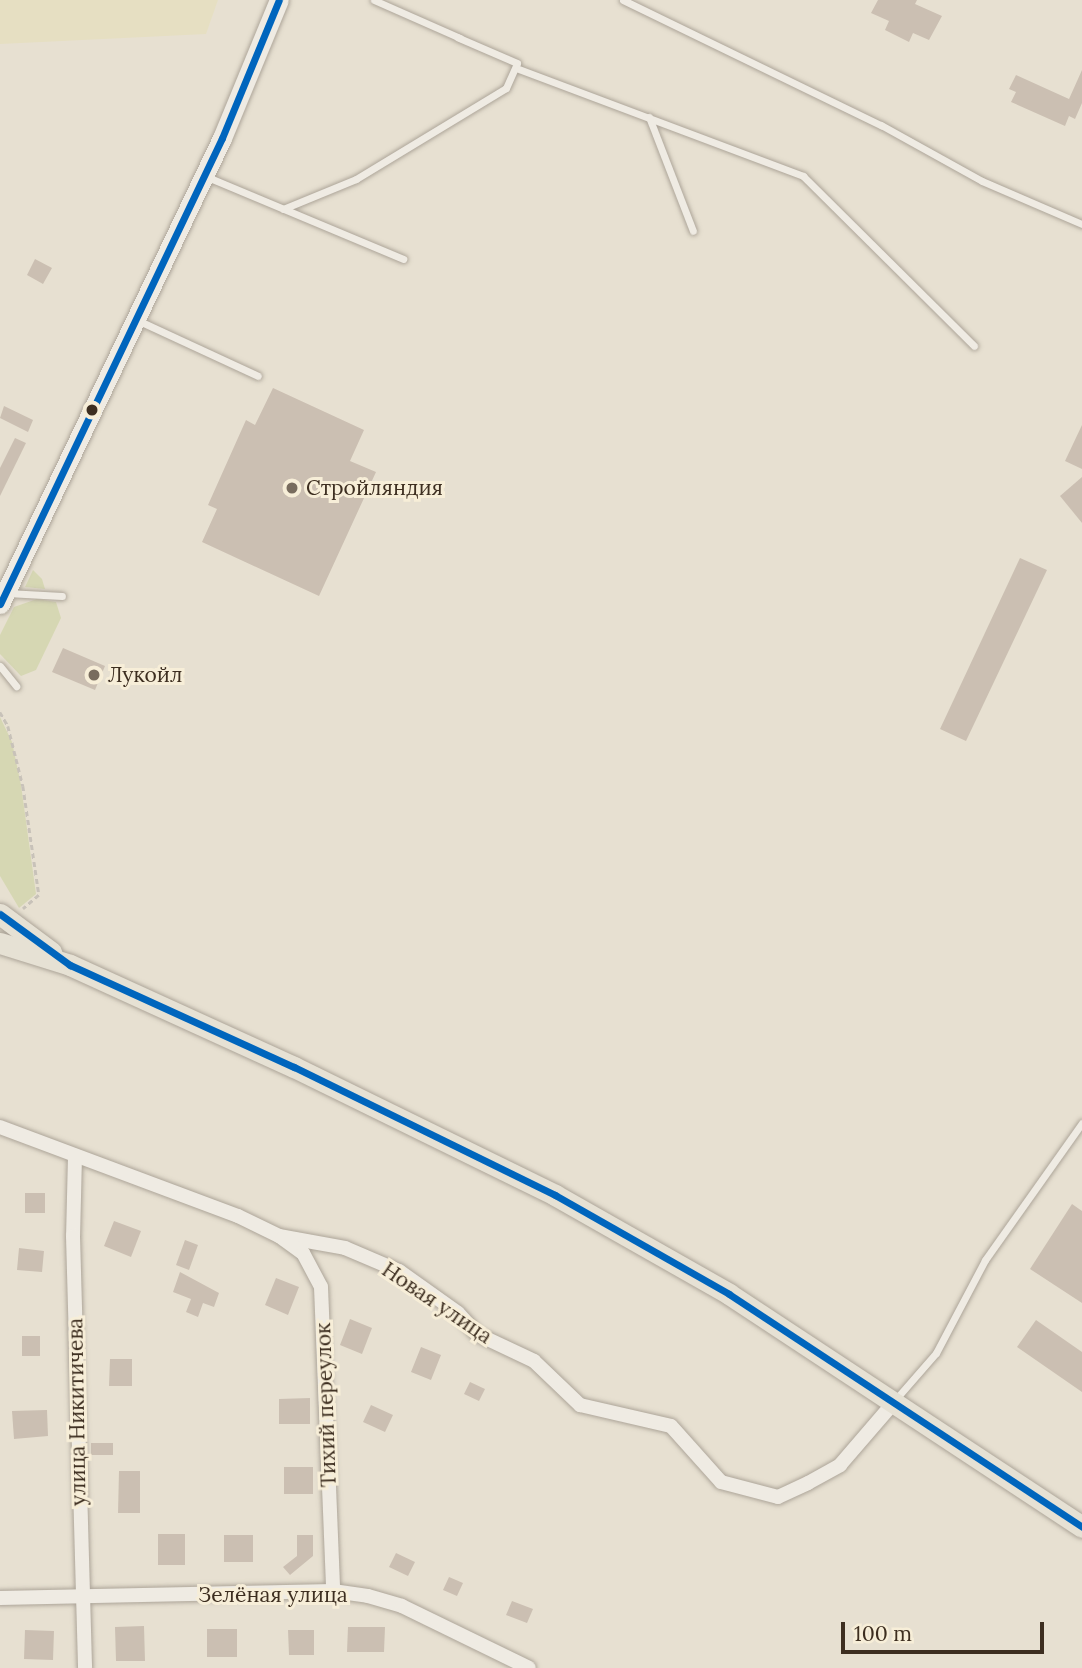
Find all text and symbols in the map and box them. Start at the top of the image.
unlabelled marker [85,403,99,417]
place label: Стройляндия [306,475,443,501]
marker: Стройляндия [284,480,300,496]
place label: Лукойл [108,662,182,688]
marker: Лукойл [86,667,102,683]
street label: Новая улица [377,1257,497,1349]
street label: улица Никитичева [63,1318,91,1506]
street label: Тихий переулок [311,1322,341,1488]
street label: Зелёная улица [198,1582,348,1608]
scale bar [844,1608,1047,1652]
text: 100 m [854,1620,912,1647]

